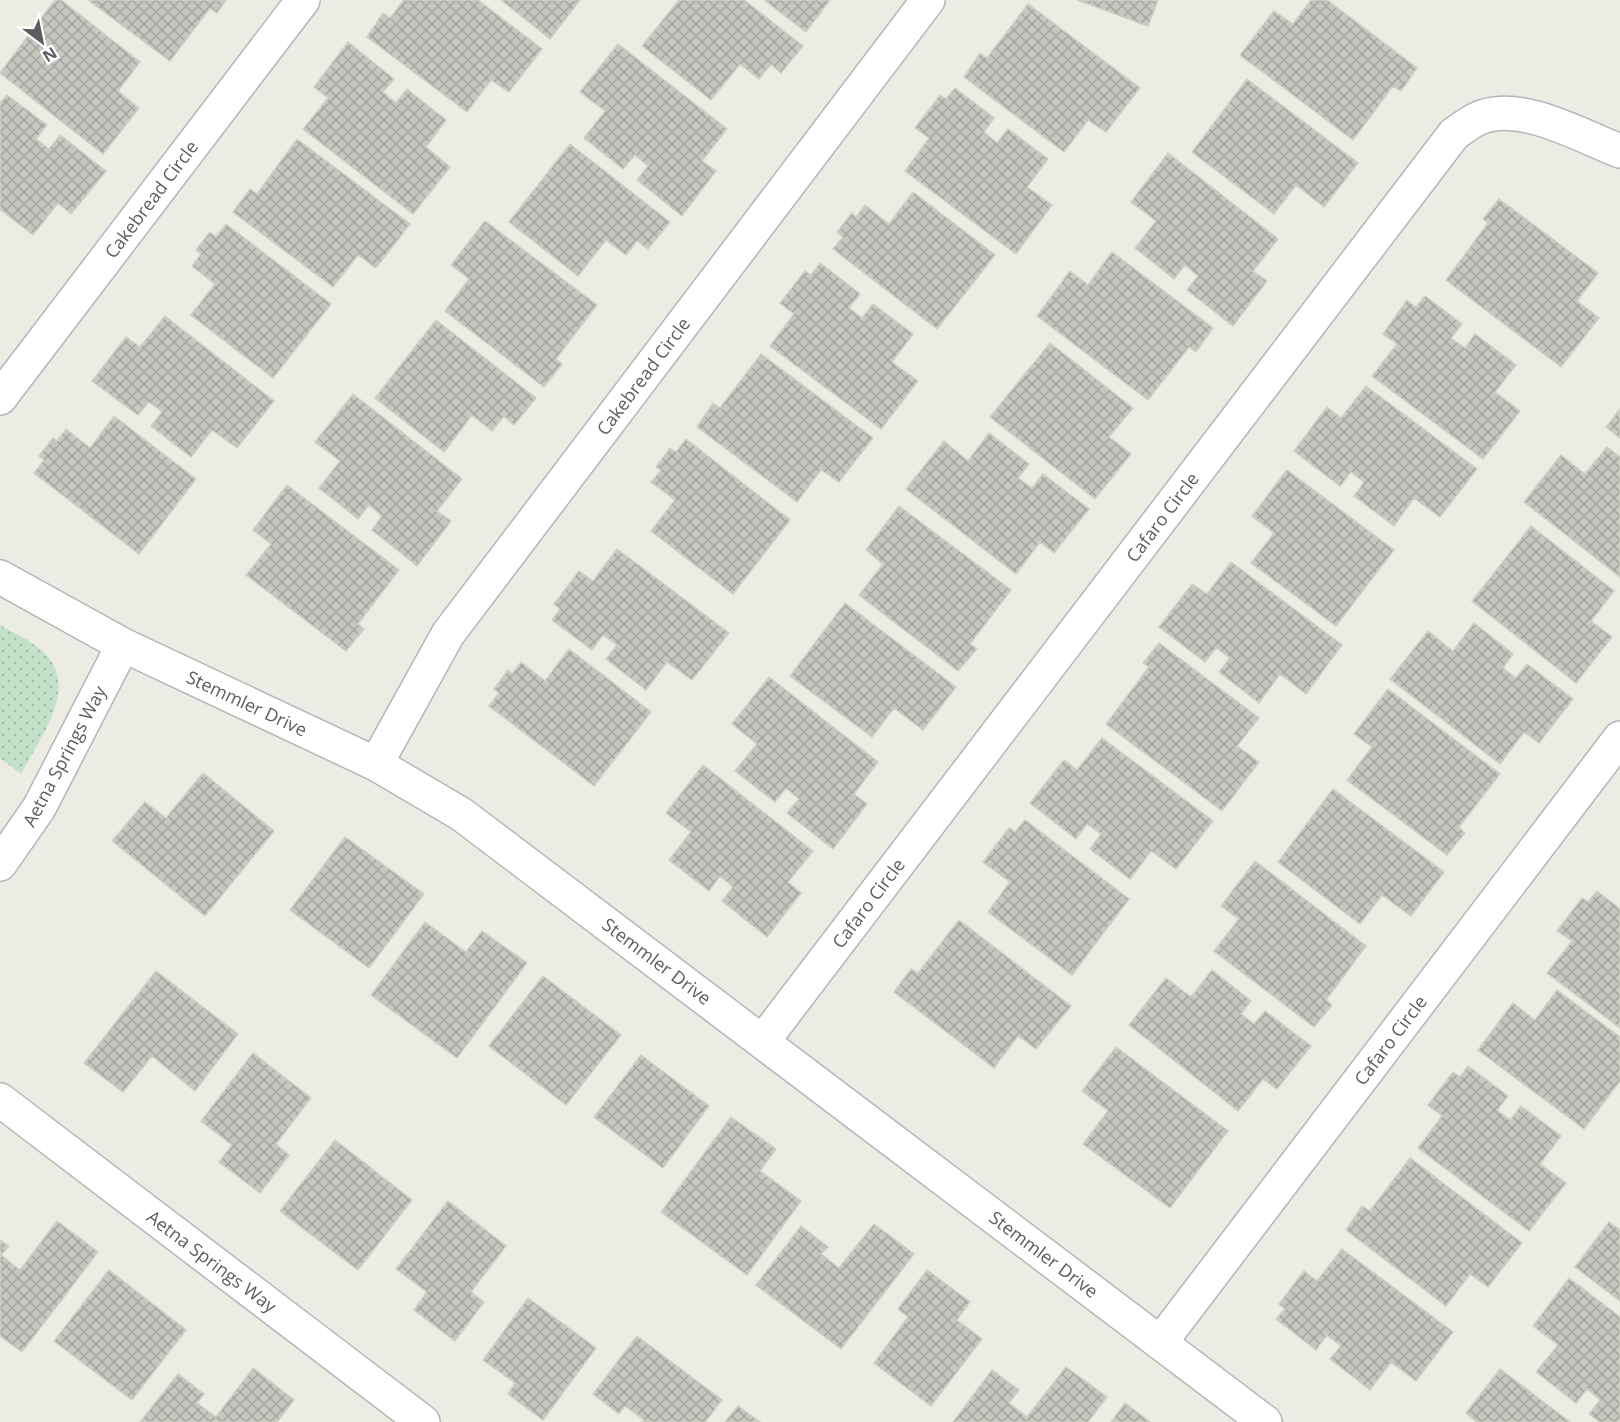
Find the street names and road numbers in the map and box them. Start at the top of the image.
street label: Cakebread Circle [99,135,203,263]
street label: Cakebread Circle [591,312,695,440]
street label: Cafaro Circle [1120,467,1204,567]
street label: Stemmler Drive [183,665,311,741]
street label: Aetna Springs Way [17,681,112,831]
street label: Cafaro Circle [826,853,910,953]
street label: Stemmler Drive [598,912,716,1010]
street label: Cafaro Circle [1348,990,1432,1090]
street label: Aetna Springs Way [142,1204,282,1318]
street label: Stemmler Drive [985,1205,1103,1303]

